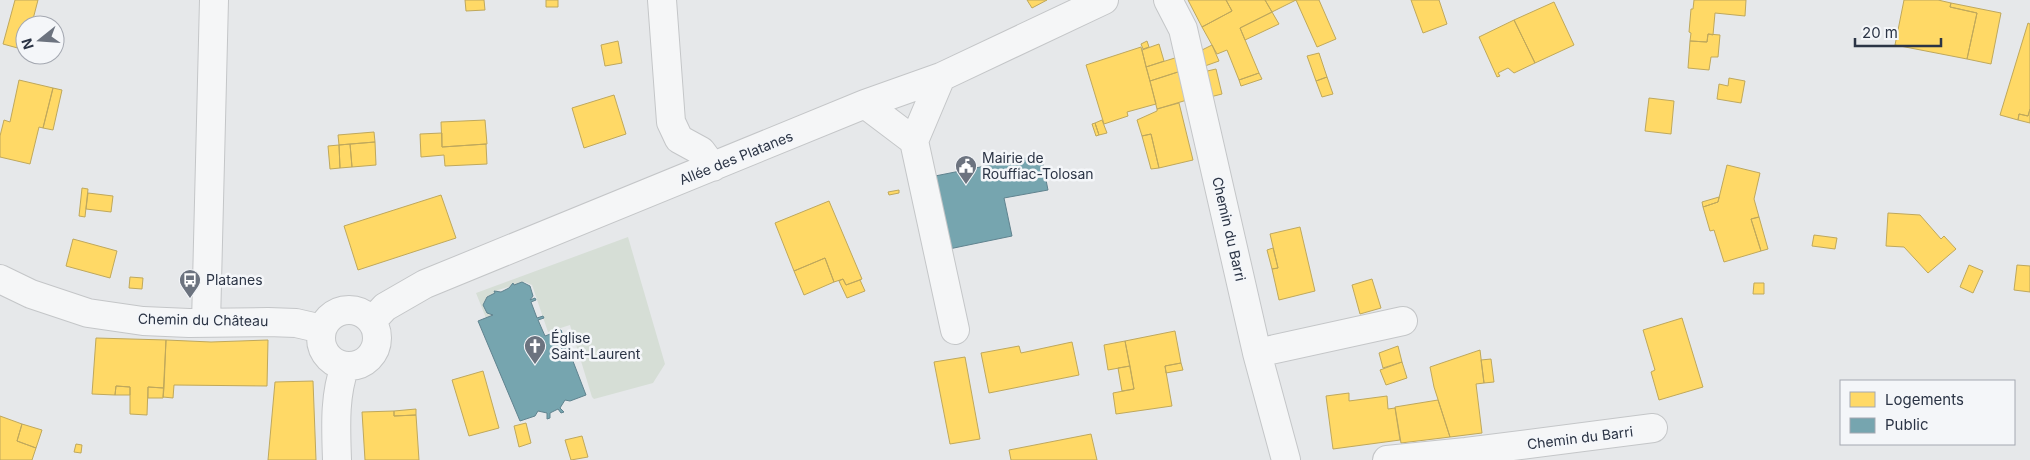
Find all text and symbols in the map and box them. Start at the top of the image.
north arrow [15,15,65,65]
scale bar [1855,15,1941,47]
text: 20 m [1862,23,1898,42]
text: N [17,36,37,52]
street label: Allée des Platanes [676,127,795,188]
place label: Mairie de Rouffiac-Tolosan [982,149,1094,182]
public building icon: Mairie de Rouffiac-Tolosan [954,154,978,185]
street label: Chemin du Barri [1209,175,1250,283]
bus stop icon: Platanes [178,268,202,299]
place label: Platanes [206,271,263,288]
street label: Chemin du Château [138,310,268,329]
place label: Église Saint-Laurent [551,329,641,362]
church icon: Église Saint-Laurent [523,334,547,365]
legend [1840,380,2015,445]
text: Logements [1885,390,1964,409]
text: Public [1885,415,1928,434]
street label: Chemin du Barri [1526,423,1634,452]

